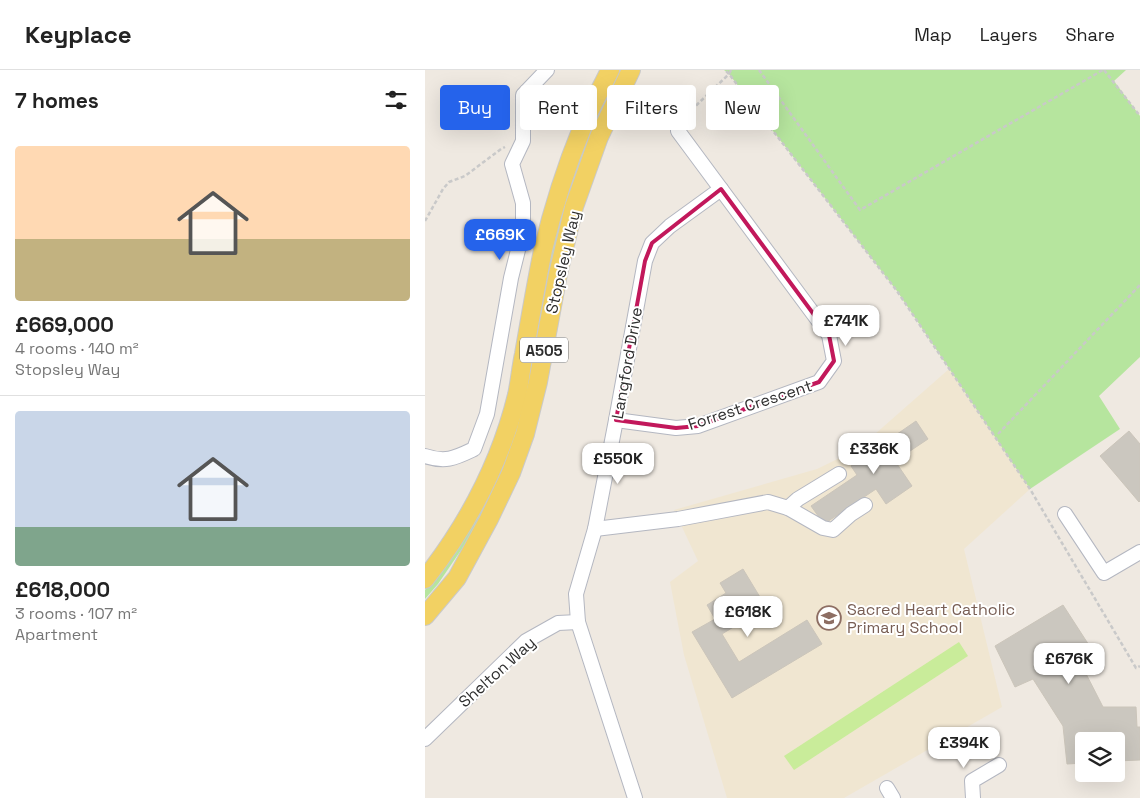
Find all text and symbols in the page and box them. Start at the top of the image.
text: Keyplace [25,19,132,50]
text: Map [914,23,952,46]
text: Layers [980,23,1037,46]
text: Share [1065,23,1115,46]
chip: Buy [440,85,510,130]
chip: Rent [520,85,597,130]
chip: Filters [607,85,696,130]
chip: New [706,85,779,130]
icon: filters [382,86,410,114]
text: 7 homes [15,87,99,114]
icon: home [168,178,258,268]
street label: Stopsley Way [541,208,585,316]
pin: £669K [465,218,535,261]
text: £669K [475,224,525,245]
pin: £741K [811,304,881,347]
street label: Langford Drive [607,305,647,421]
text: £741K [823,310,869,331]
text: £669,000 [15,311,114,338]
text: 4 rooms · 140 m² [15,338,139,359]
road number: A505 [520,338,568,362]
text: Stopsley Way [15,359,120,380]
street label: Forrest Crescent [685,375,815,435]
pin: £336K [839,432,909,475]
text: £336K [849,438,899,459]
pin: £550K [583,442,653,485]
icon: home [168,444,258,534]
text: £550K [593,448,643,469]
text: £618,000 [15,576,110,603]
pin: £618K [713,596,783,638]
place label: Sacred Heart Catholic Primary School [847,599,1015,638]
text: £618K [725,601,771,622]
text: 3 rooms · 107 m² [15,603,137,624]
school or university icon: Sacred Heart Catholic Primary School [816,605,842,631]
text: Apartment [15,624,98,645]
street label: Shelton Way [454,632,540,712]
pin: £676K [1034,642,1104,685]
text: £676K [1045,648,1093,669]
pin: £394K [929,726,999,769]
text: £394K [939,732,989,753]
map controls [1075,732,1125,782]
button: layers [1075,732,1125,782]

